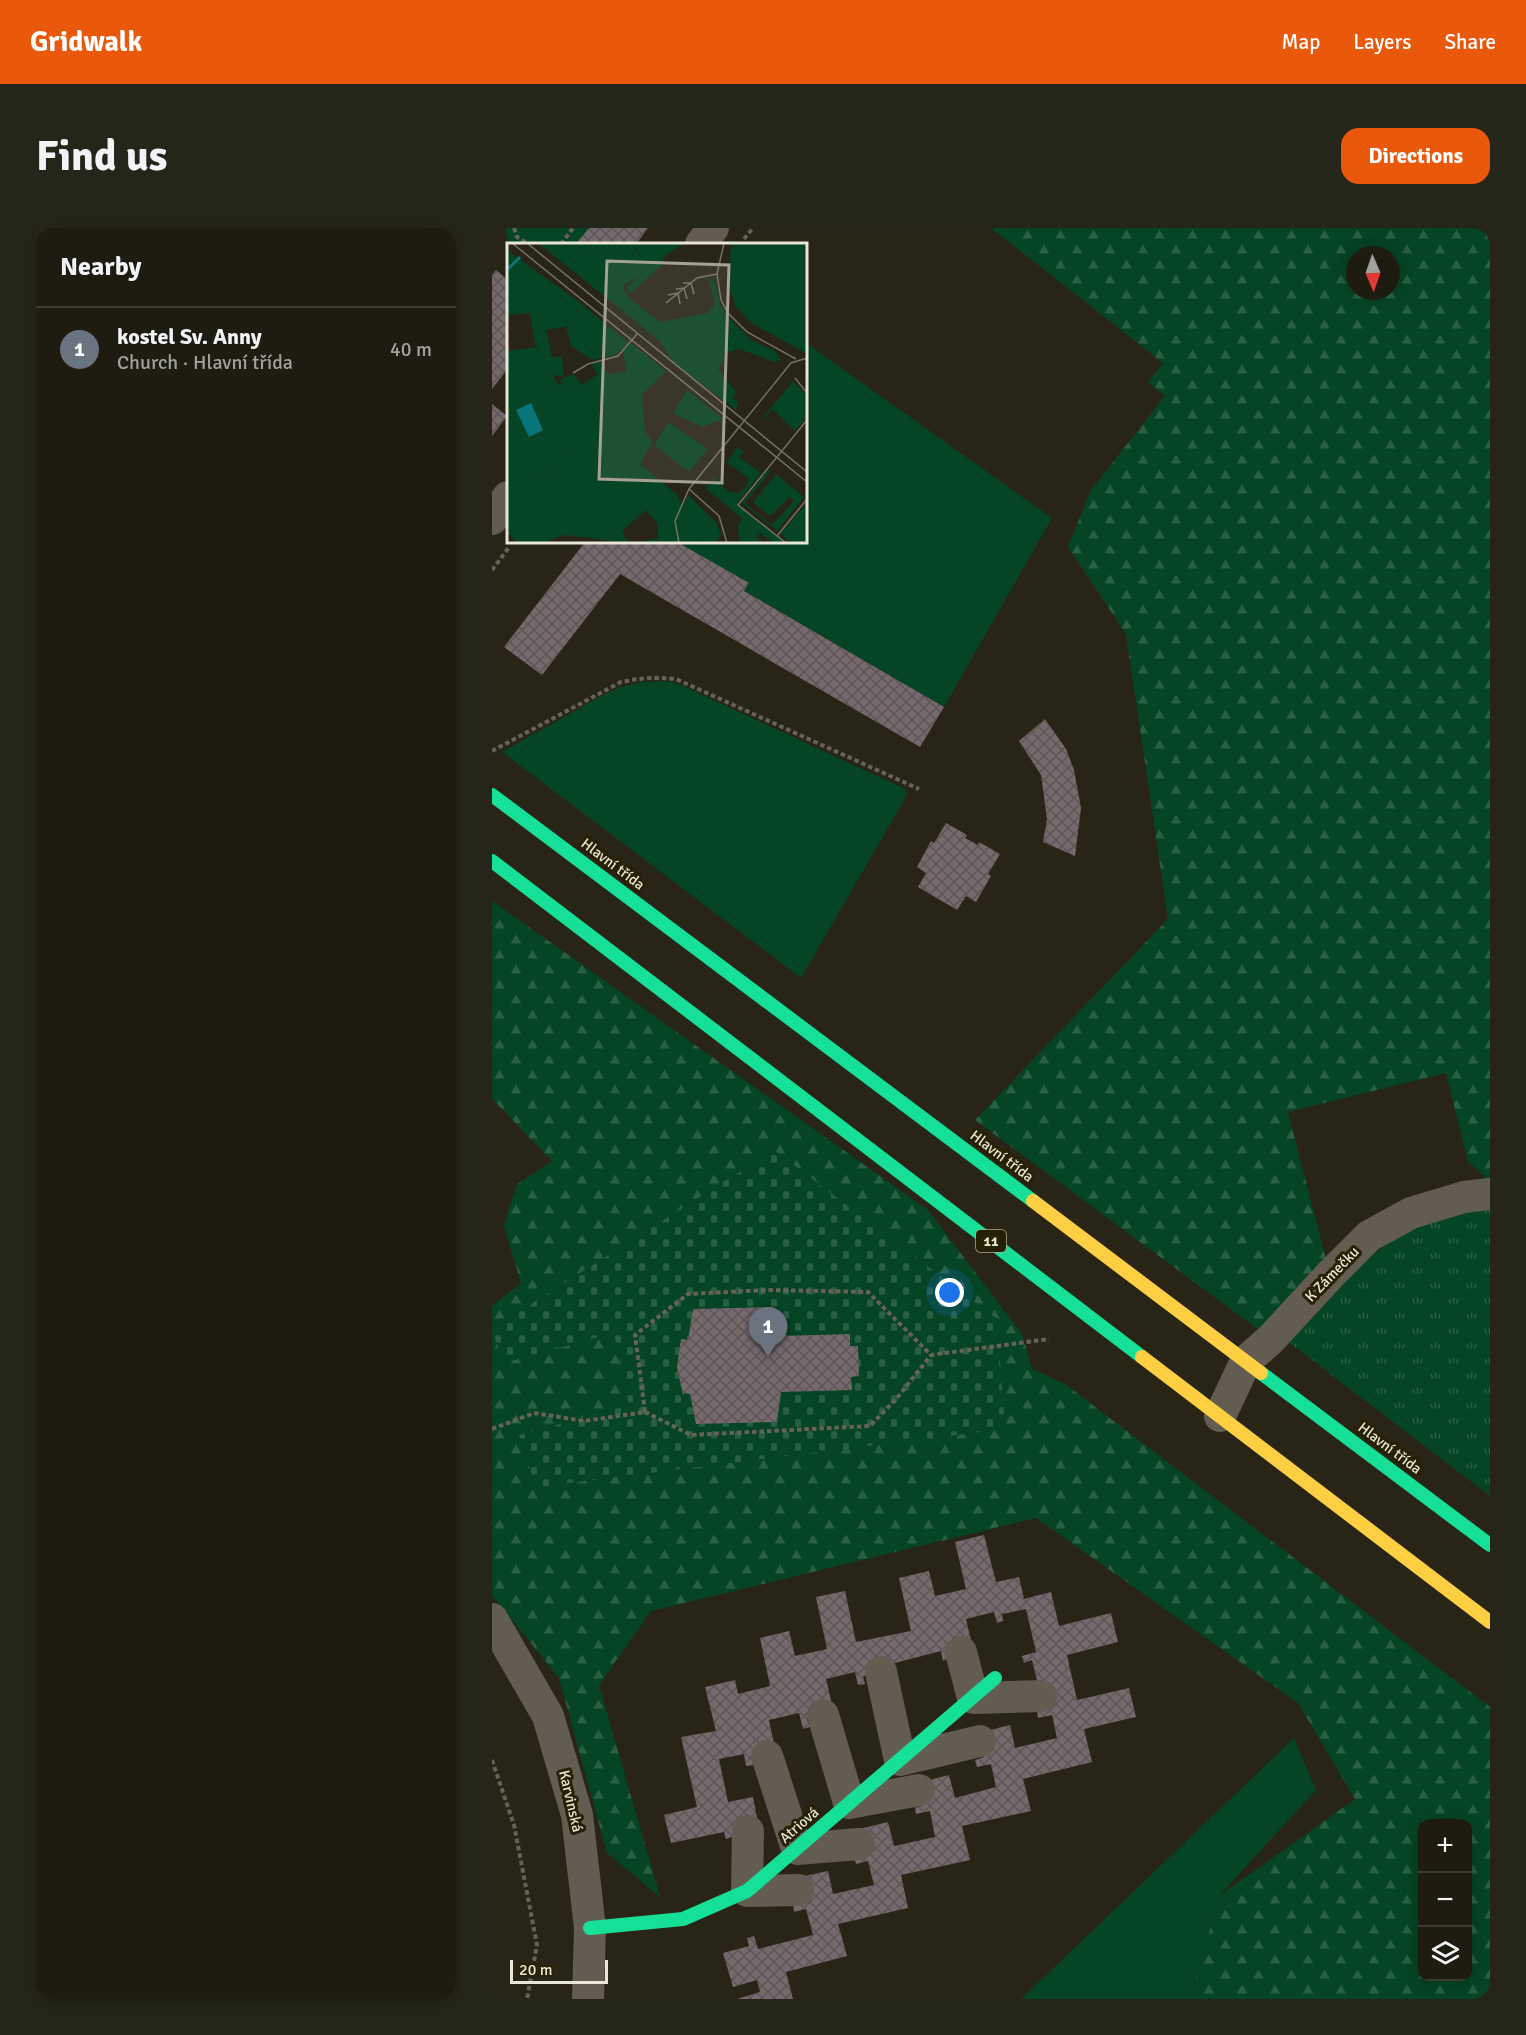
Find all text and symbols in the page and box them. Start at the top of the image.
text: Gridwalk [30,25,142,59]
text: Map [1282,29,1320,55]
text: Layers [1353,29,1411,55]
text: Share [1444,29,1496,55]
button: Directions [1341,128,1490,184]
text: Find us [36,131,167,182]
inset map [507,243,807,543]
north arrow [1346,246,1400,300]
text: Nearby [60,251,141,283]
text: kostel Sv. Anny [117,323,262,350]
text: 1 [74,337,85,362]
text: 40 m [390,337,432,362]
text: Church · Hlavní třída [117,350,293,375]
street label: Hlavní třída [578,834,648,894]
street label: Hlavní třída [967,1126,1037,1186]
road number: 11 [976,1230,1006,1252]
street label: K Zámečku [1301,1243,1363,1305]
your location [935,1278,964,1307]
pin: 1 [748,1308,788,1357]
street label: Hlavní třída [1355,1418,1425,1478]
street label: Karvinská [555,1768,587,1834]
street label: Atriová [776,1803,822,1847]
map controls [1418,1819,1472,1981]
button: + [1418,1819,1472,1873]
button: − [1418,1873,1472,1927]
button: layers [1418,1927,1472,1981]
scale bar [510,1957,608,1984]
text: 20 m [519,1960,553,1980]

